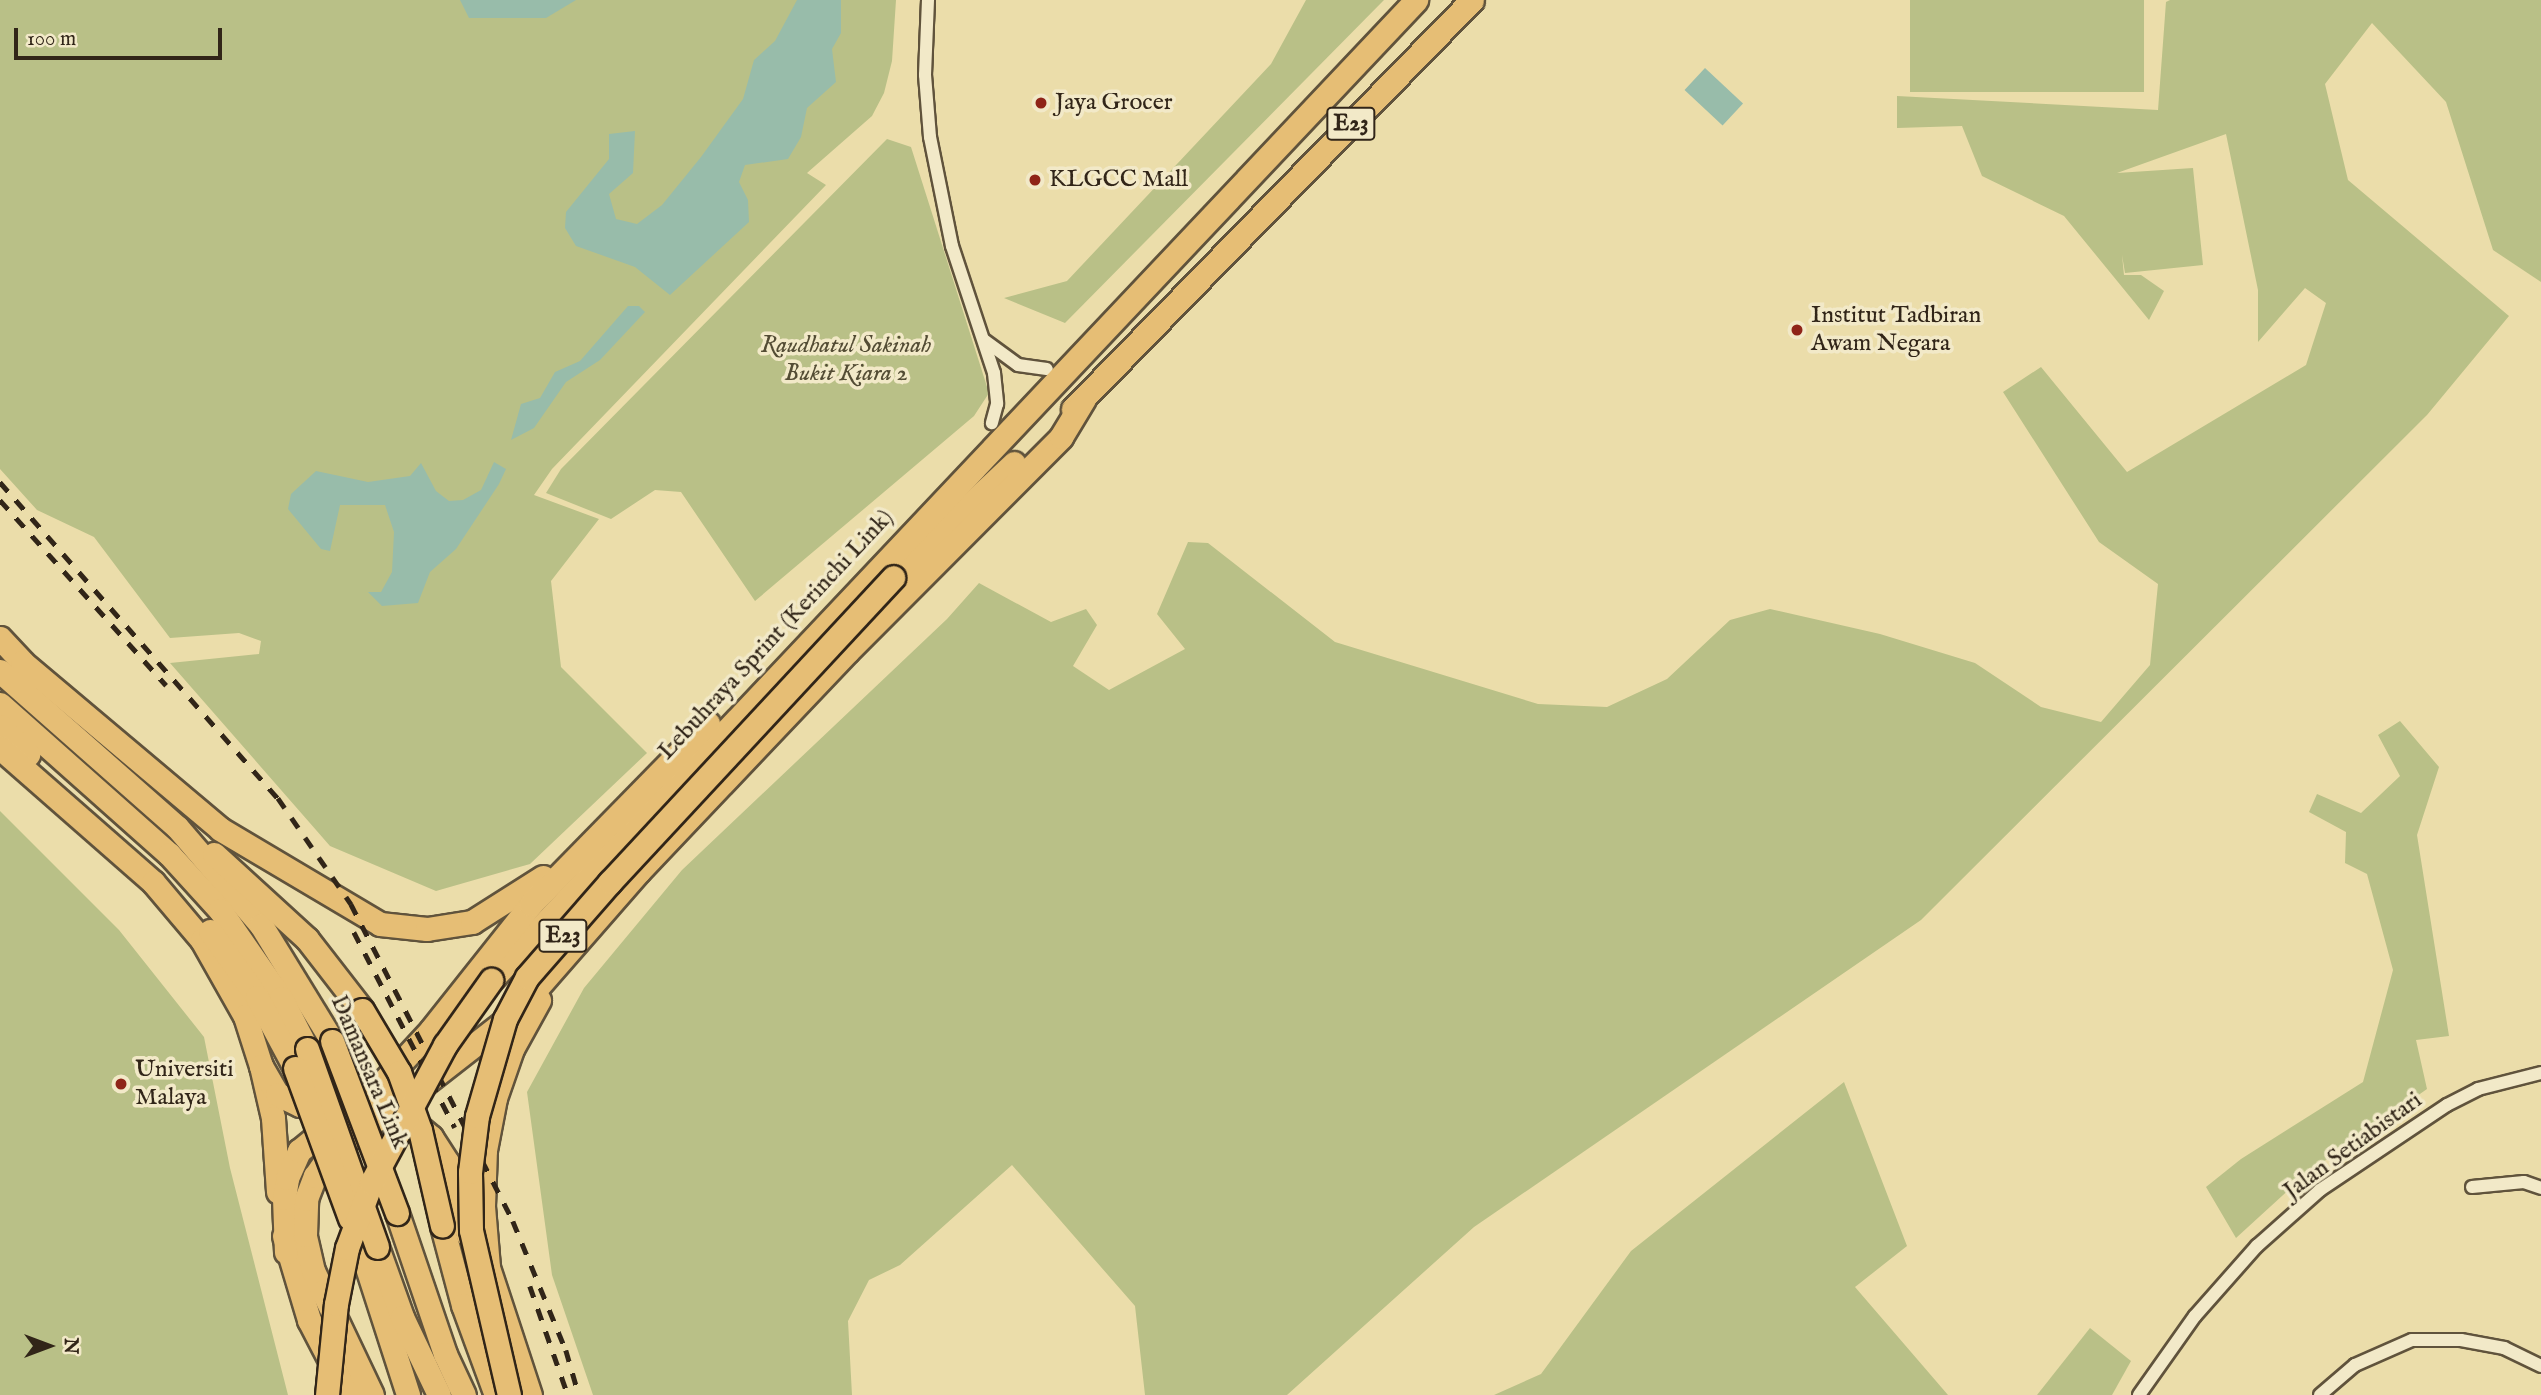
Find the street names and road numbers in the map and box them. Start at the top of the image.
road number: E23 [1325,105,1377,144]
street label: Lebuhraya Sprint (Kerinchi Link) [652,504,900,766]
road number: E23 [537,917,589,956]
street label: Damansara Link [324,991,414,1153]
street label: Jalan Setiabistari [2278,1086,2428,1206]

